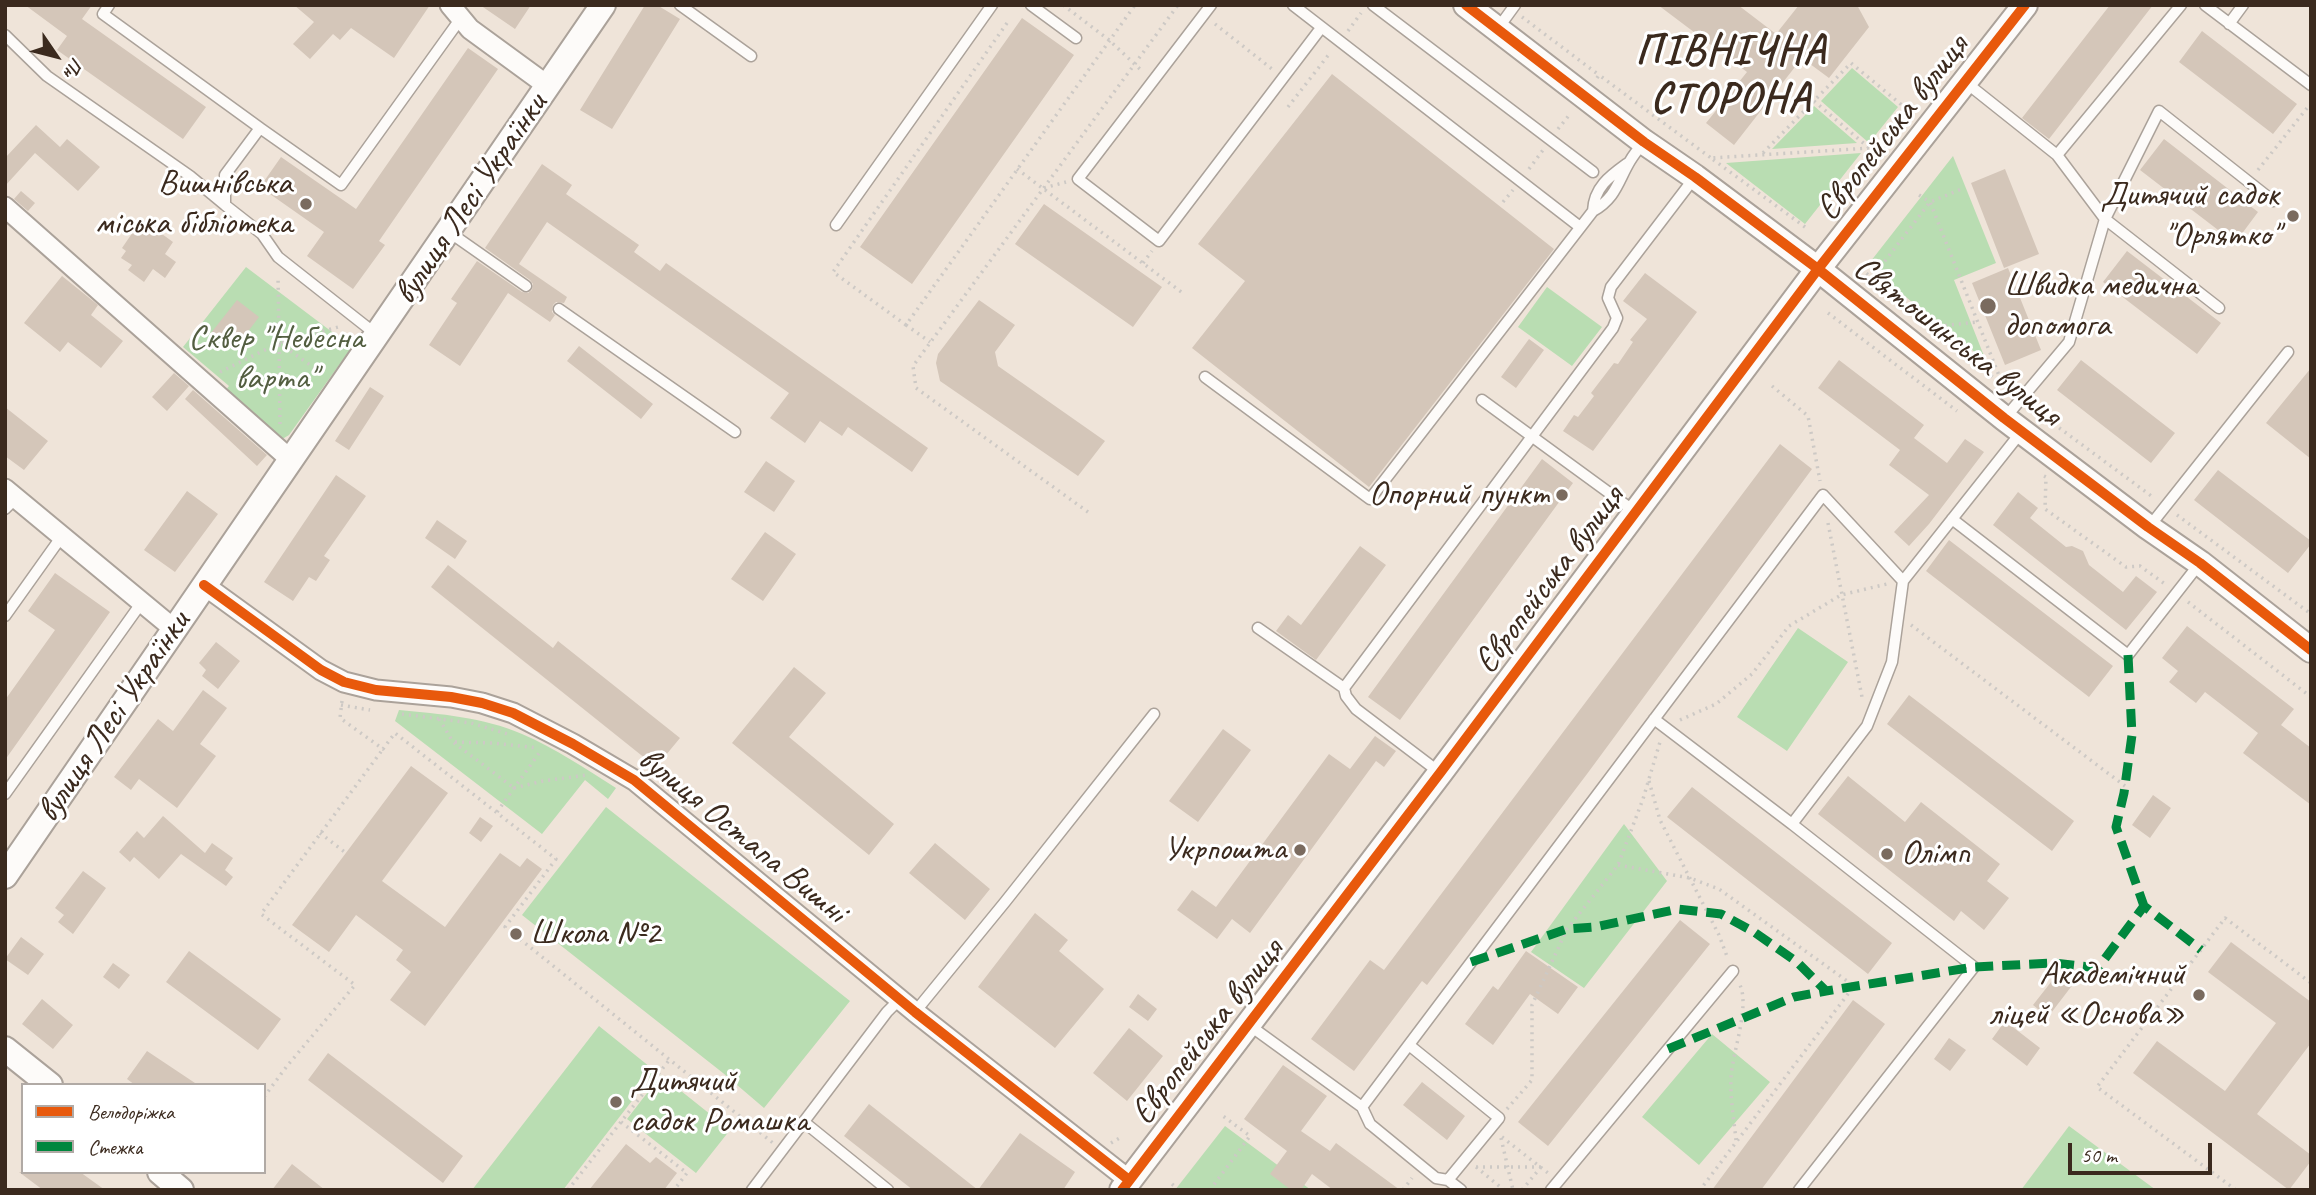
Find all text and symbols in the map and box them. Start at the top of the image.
north arrow [21,21,91,91]
district label: ПІВНІЧНА СТОРОНА [1634,27,1828,126]
street label: Європейська вулиця [1808,27,1978,229]
text: Пн [58,53,89,83]
street label: вулиця Лесі Українки [385,85,557,313]
place label: Вишнівська міська бібліотека [95,163,292,245]
place label: Дитячий садок "Орлятко" [2100,175,2279,257]
marker: Вишнівська міська бібліотека [298,196,314,212]
marker: Дитячий садок "Орлятко" [2285,208,2301,224]
street label: Святошинська вулиця [1844,248,2070,436]
place label: Швидка медична допомога [2004,265,2197,347]
marker: Швидка медична допомога [1978,296,1998,316]
park label: Сквер "Небесна варта" [188,318,364,400]
place label: Опорний пункт [1369,474,1548,516]
street label: Європейська вулиця [1466,478,1634,682]
marker: Опорний пункт [1554,487,1570,503]
street label: вулиця Лесі Українки [28,603,200,831]
street label: вулиця Остапа Вишні [629,739,855,933]
place label: Укрпошта [1164,829,1286,871]
place label: Олімп [1901,833,1970,875]
marker: Укрпошта [1292,842,1308,858]
marker: Олімп [1879,846,1895,862]
place label: Школа №2 [530,913,660,955]
marker: Школа №2 [508,926,524,942]
street label: Європейська вулиця [1123,931,1293,1133]
place label: Академічний ліцей «Основа» [1989,954,2185,1036]
marker: Академічний ліцей «Основа» [2191,987,2207,1003]
place label: Дитячий садок Ромашка [630,1061,808,1143]
legend [21,1083,266,1174]
marker: Дитячий садок Ромашка [608,1094,624,1110]
text: Велодоріжка [88,1099,174,1125]
scale bar [2071,1128,2214,1172]
text: Стежка [88,1134,142,1160]
text: 50 m [2081,1142,2117,1168]

